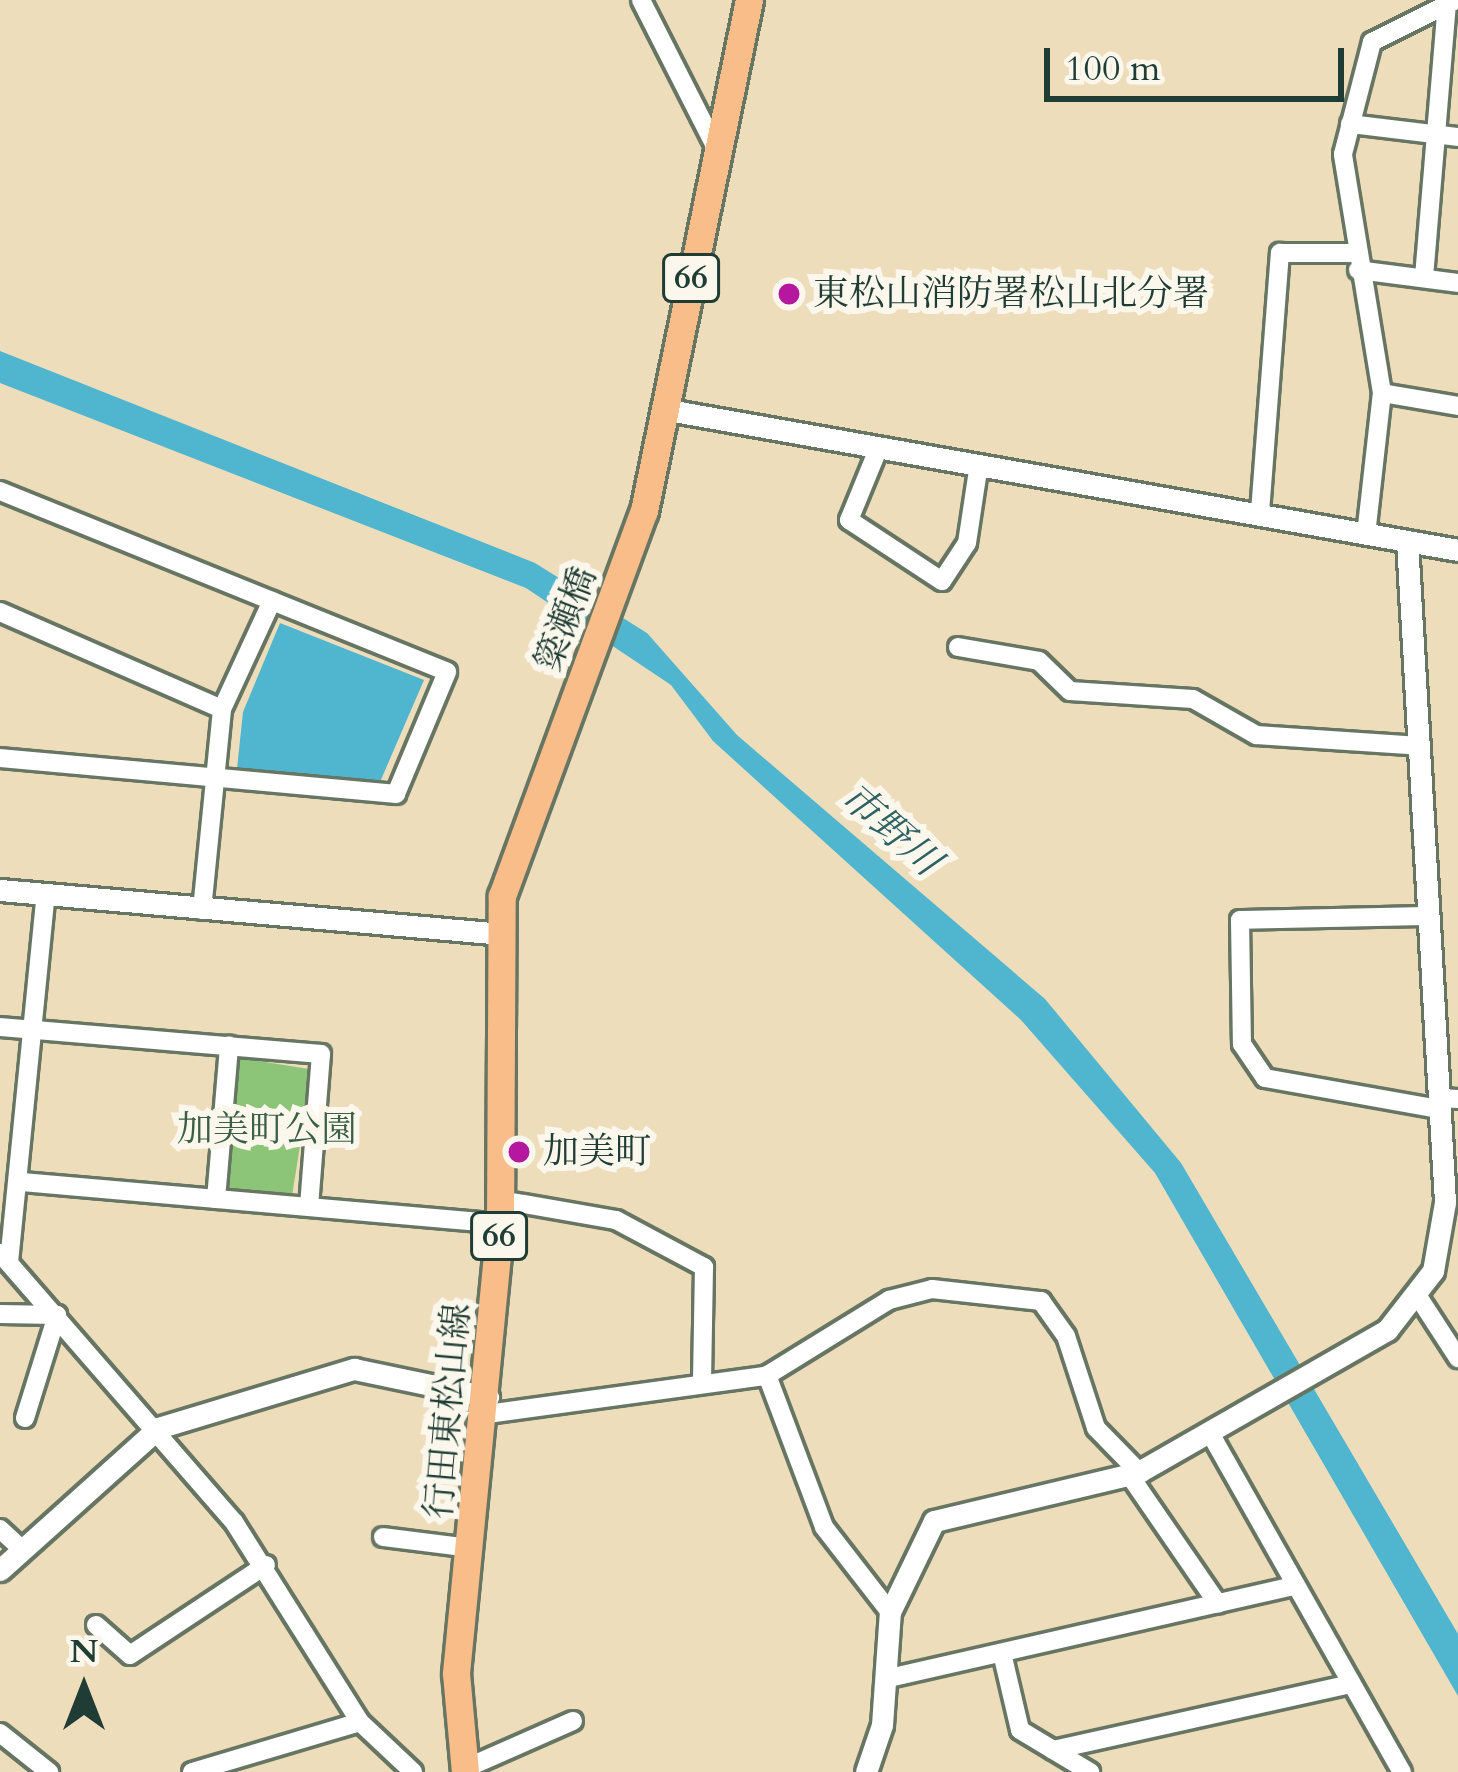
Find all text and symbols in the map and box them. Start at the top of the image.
scale bar [1050,24,1350,98]
text: 100 m [1065,44,1160,93]
road number: 66 [661,251,721,305]
place label: 東松山消防署松山北分署 [813,272,1209,316]
marker: 東松山消防署松山北分署 [776,281,802,307]
street label: 簗瀬橋 [526,561,606,677]
water label: 市野川 [830,774,950,886]
park label: 加美町公園 [177,1108,357,1152]
place label: 加美町 [543,1130,651,1174]
marker: 加美町 [506,1139,532,1165]
road number: 66 [469,1209,529,1263]
street label: 行田東松山線 [417,1302,479,1520]
north arrow [24,1628,144,1748]
text: N [70,1629,98,1674]

